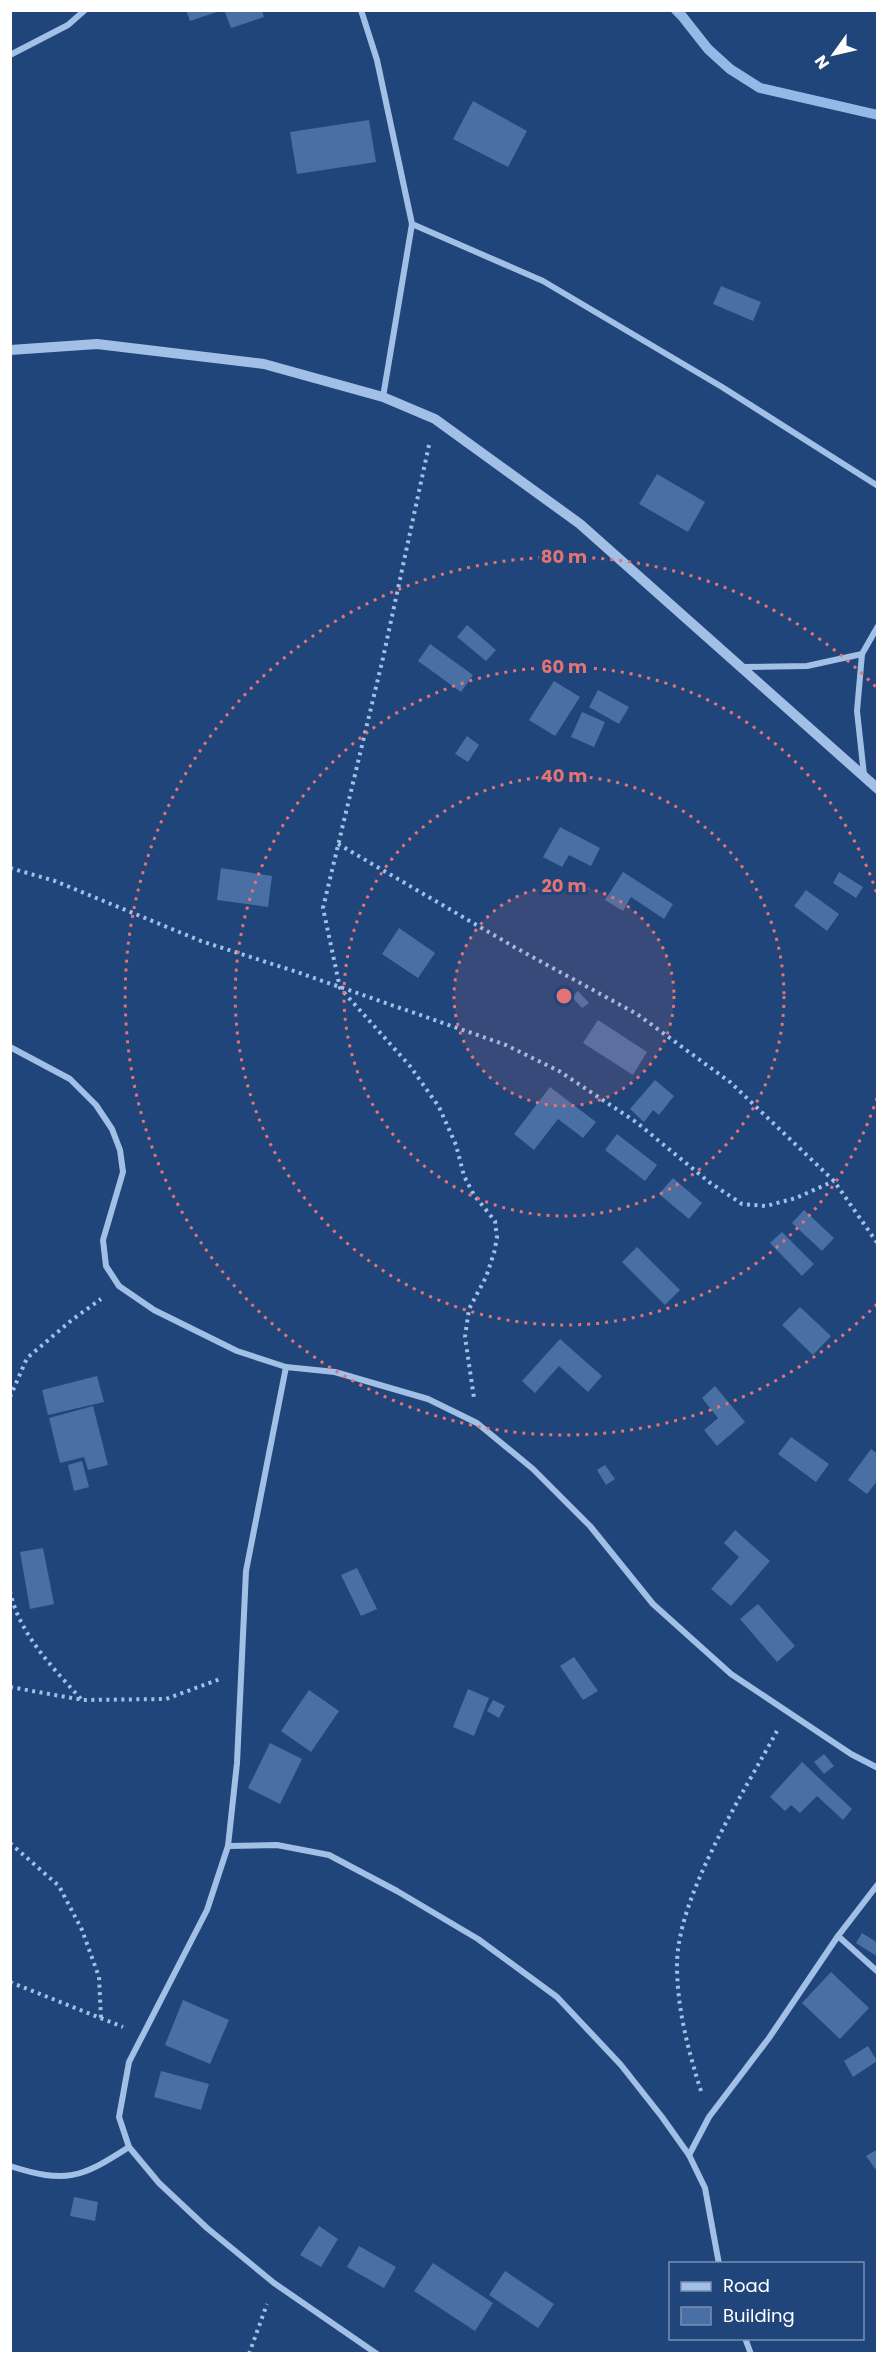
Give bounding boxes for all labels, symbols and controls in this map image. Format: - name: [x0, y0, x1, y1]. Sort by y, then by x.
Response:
- north arrow: [804, 24, 864, 84]
- text: N: [809, 51, 835, 74]
- text: 80 m: [541, 544, 587, 569]
- text: 60 m: [541, 654, 587, 679]
- text: 40 m: [541, 763, 587, 788]
- text: 20 m: [542, 873, 586, 898]
- centre of rings: [554, 986, 574, 1006]
- legend: [669, 2262, 864, 2340]
- text: Road: [723, 2273, 770, 2298]
- text: Building: [723, 2303, 795, 2328]

